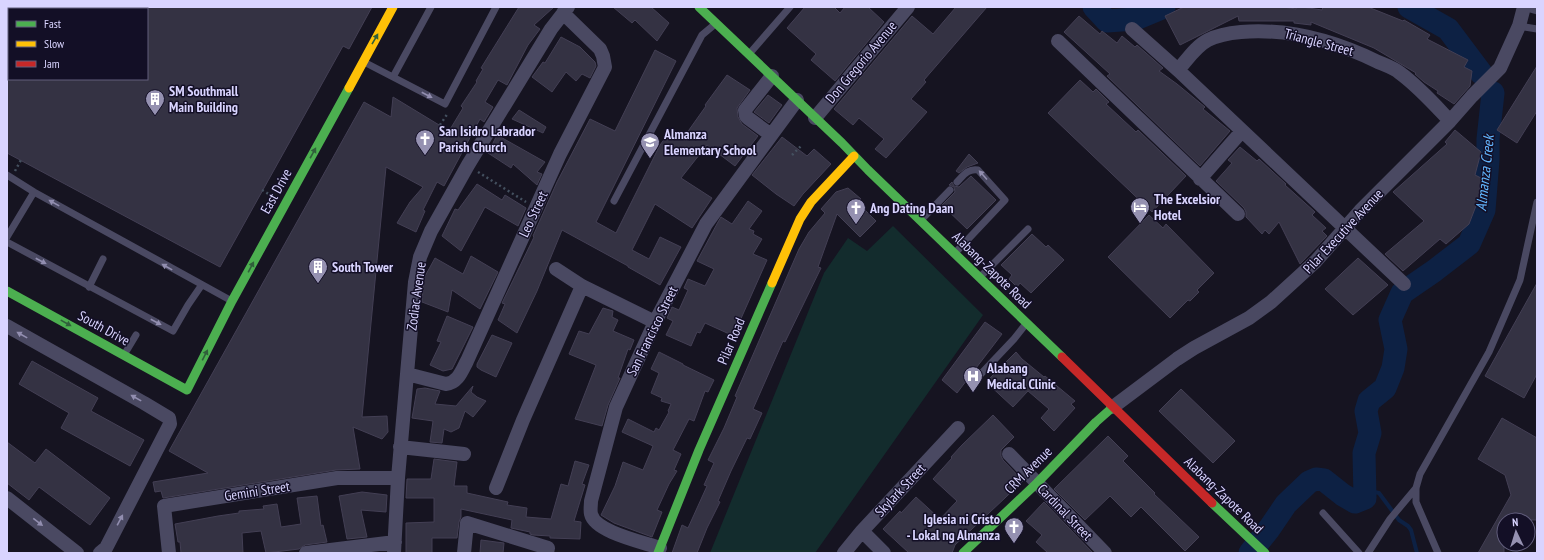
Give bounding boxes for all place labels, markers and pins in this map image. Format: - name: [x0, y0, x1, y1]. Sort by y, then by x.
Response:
- place label: SM Southmall Main Building: [169, 82, 239, 116]
- building icon: SM Southmall Main Building: [144, 88, 166, 116]
- place label: San Isidro Labrador Parish Church: [439, 122, 536, 156]
- place label: Almanza Elementary School: [663, 125, 757, 159]
- church icon: San Isidro Labrador Parish Church: [414, 128, 436, 156]
- school or university icon: Almanza Elementary School: [639, 131, 661, 159]
- place label: The Excelsior Hotel: [1154, 190, 1221, 224]
- hotel icon: The Excelsior Hotel: [1129, 196, 1151, 224]
- church icon: Ang Dating Daan: [845, 197, 867, 225]
- place label: Ang Dating Daan: [869, 199, 954, 217]
- building icon: South Tower: [307, 256, 329, 284]
- place label: South Tower: [332, 258, 394, 276]
- place label: Alabang Medical Clinic: [986, 359, 1056, 393]
- hospital icon: Alabang Medical Clinic: [962, 365, 984, 393]
- place label: Iglesia ni Cristo - Lokal ng Almanza: [906, 510, 1000, 544]
- church icon: Iglesia ni Cristo - Lokal ng Almanza: [1003, 516, 1025, 544]

